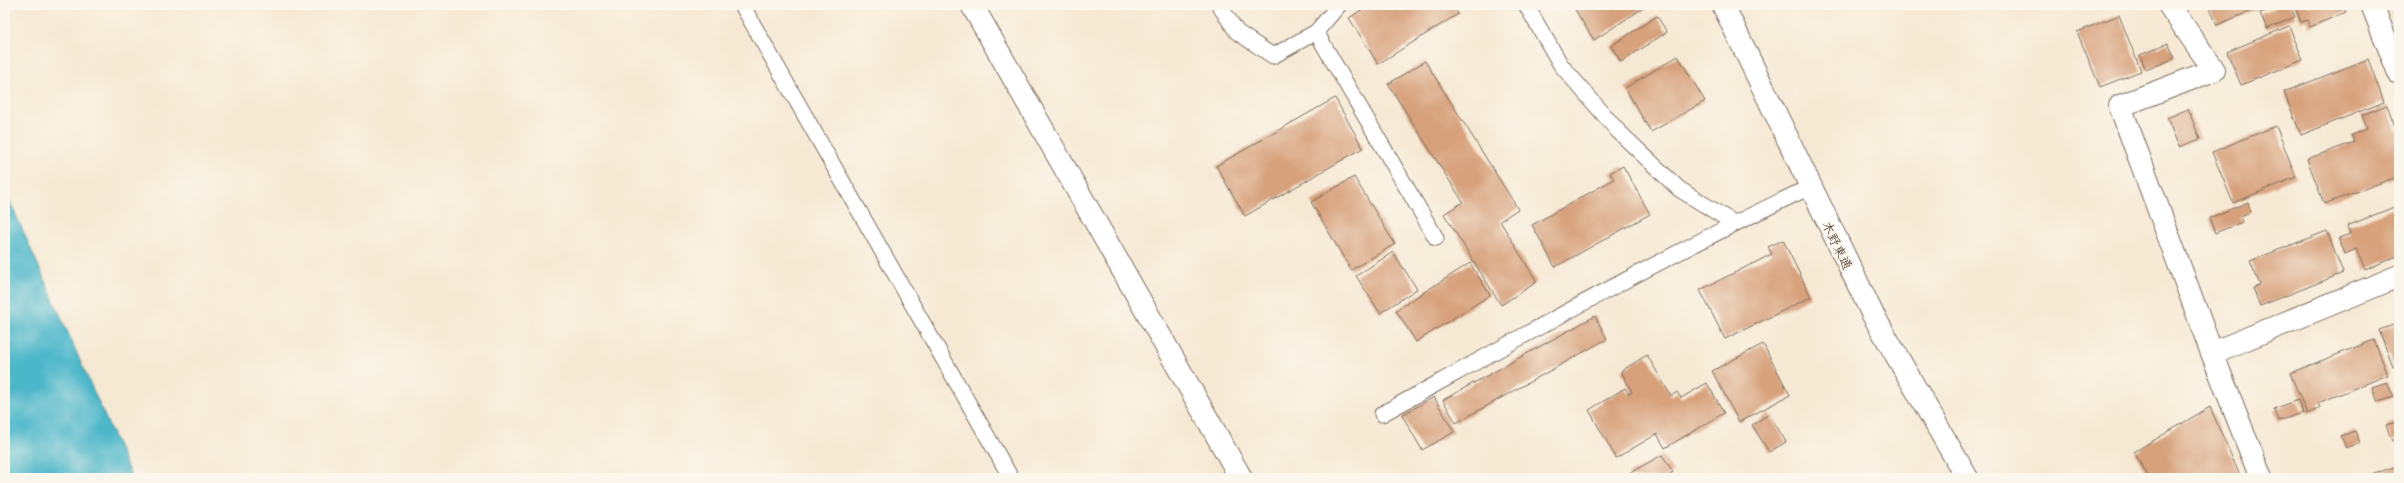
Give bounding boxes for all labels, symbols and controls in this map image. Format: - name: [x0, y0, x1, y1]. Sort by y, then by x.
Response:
- street label: 木野東通: [1818, 217, 1858, 273]

